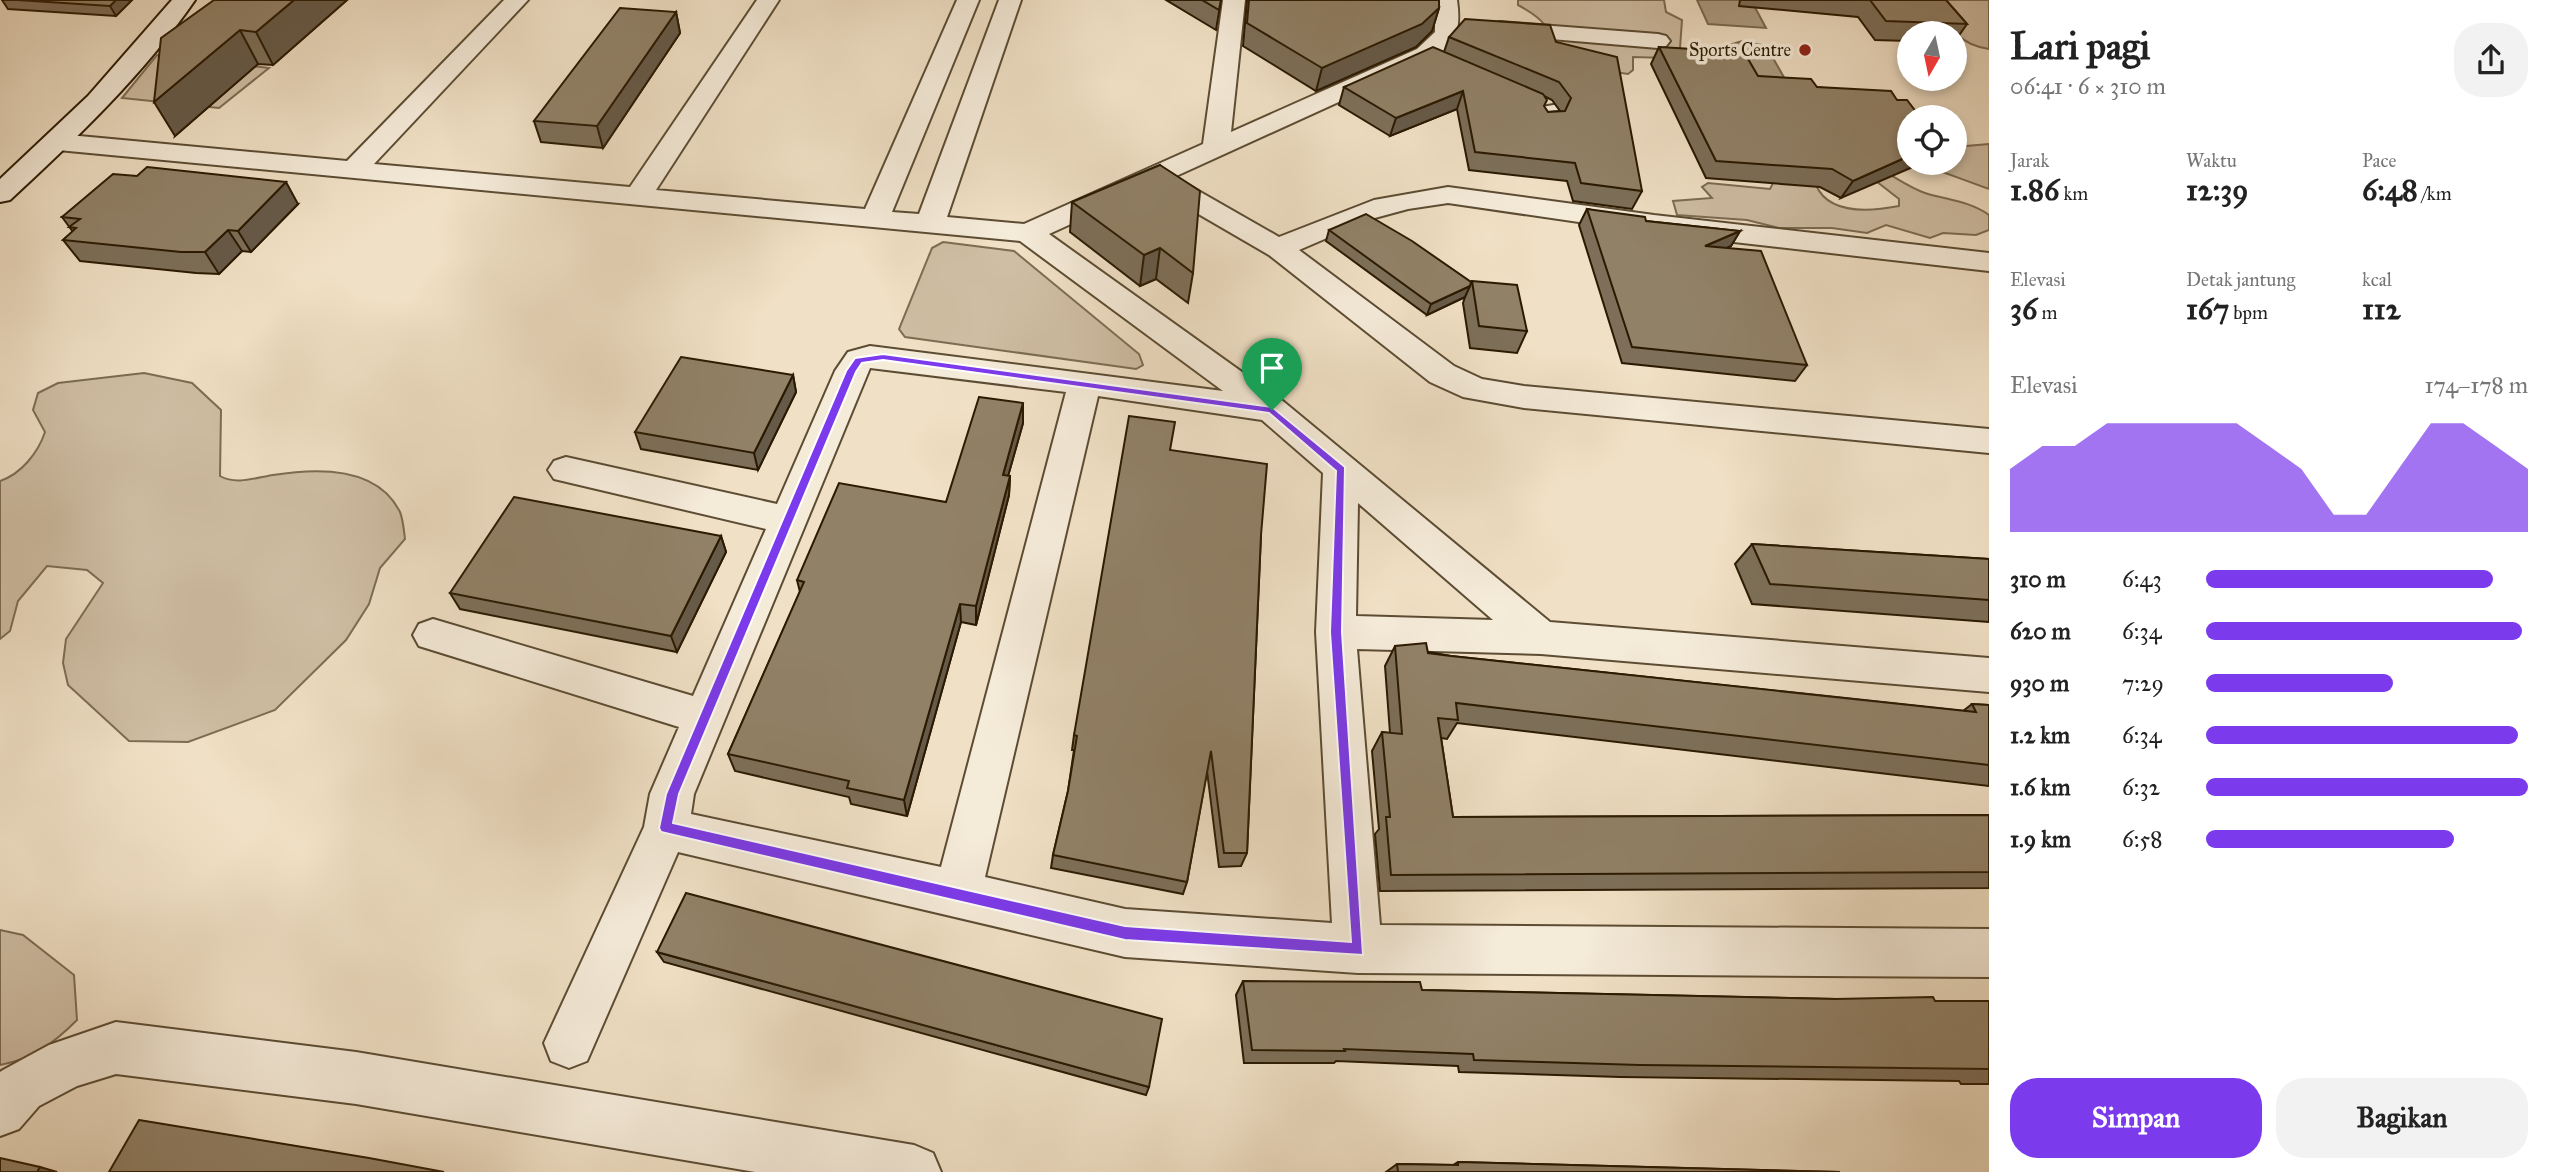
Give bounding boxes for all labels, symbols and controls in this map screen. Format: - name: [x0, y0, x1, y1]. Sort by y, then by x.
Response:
- north arrow: [1897, 21, 1967, 91]
- map controls: [1897, 21, 1967, 175]
- text: Lari pagi: [2010, 23, 2150, 69]
- button: share: [2454, 23, 2528, 97]
- place label: Sports Centre: [1689, 39, 1791, 61]
- marker: Sports Centre: [1797, 42, 1813, 58]
- text: 06:41 · 6 × 310 m: [2010, 72, 2166, 100]
- button: locate: [1897, 105, 1967, 175]
- text: Jarak: [2010, 149, 2049, 172]
- text: Waktu: [2186, 149, 2237, 172]
- text: Pace: [2362, 149, 2396, 172]
- text: 1.86: [2010, 172, 2059, 208]
- text: 12:39: [2186, 172, 2248, 208]
- text: 6:48: [2362, 172, 2418, 208]
- text: km: [2059, 182, 2088, 205]
- text: /km: [2418, 182, 2452, 205]
- text: Elevasi: [2010, 268, 2066, 291]
- text: Detak jantung: [2186, 268, 2295, 291]
- text: kcal: [2362, 268, 2392, 291]
- text: 36: [2010, 291, 2037, 327]
- text: 167: [2186, 291, 2229, 327]
- text: 112: [2362, 291, 2401, 327]
- text: m: [2037, 301, 2057, 324]
- text: bpm: [2229, 301, 2268, 324]
- pin: [1242, 338, 1302, 410]
- icon: arrive: [1253, 349, 1291, 387]
- text: Elevasi: [2010, 371, 2078, 399]
- text: 174–178 m: [2424, 371, 2528, 399]
- text: 310 m: [2010, 565, 2066, 593]
- text: 6:43: [2122, 565, 2162, 593]
- text: 620 m: [2010, 617, 2071, 645]
- text: 6:34: [2122, 617, 2162, 645]
- text: 930 m: [2010, 669, 2069, 697]
- text: 7:29: [2122, 669, 2164, 697]
- text: 1.2 km: [2010, 721, 2070, 749]
- text: 6:34: [2122, 721, 2162, 749]
- text: 1.6 km: [2010, 773, 2071, 801]
- text: 6:32: [2122, 773, 2160, 801]
- text: 1.9 km: [2010, 825, 2071, 853]
- text: 6:58: [2122, 825, 2163, 853]
- button: Simpan: [2010, 1078, 2262, 1158]
- button: Bagikan: [2276, 1078, 2528, 1158]

